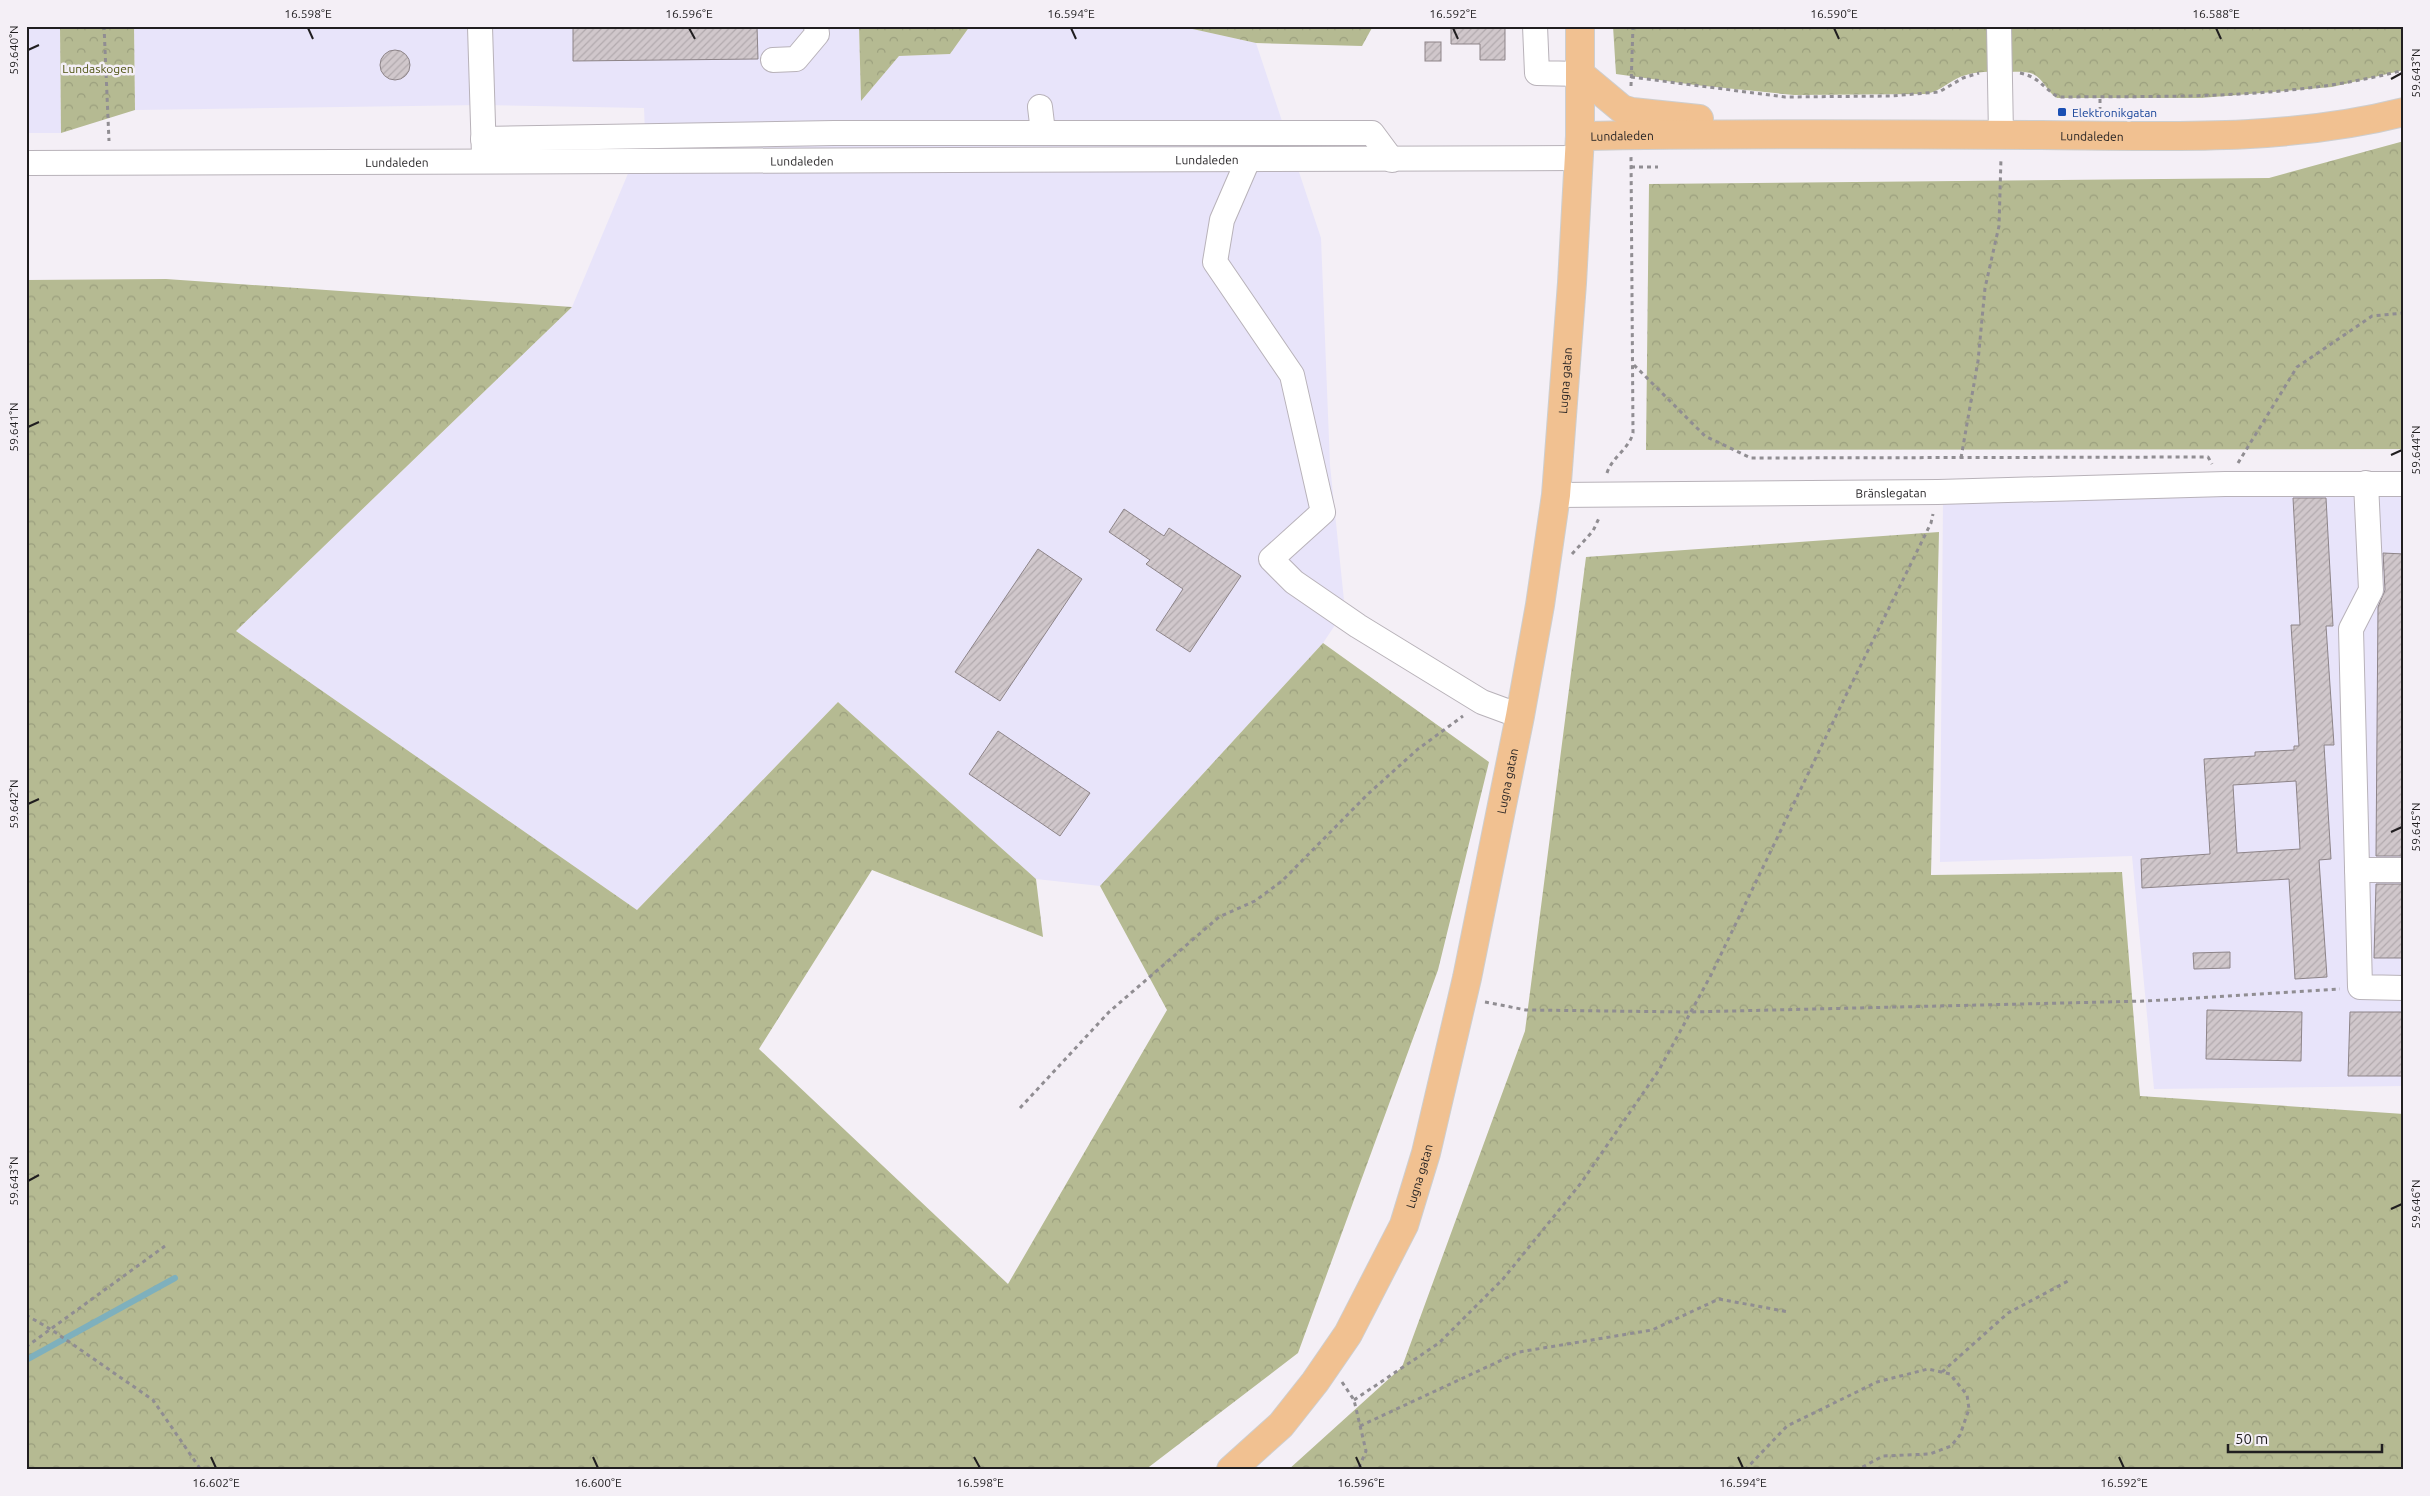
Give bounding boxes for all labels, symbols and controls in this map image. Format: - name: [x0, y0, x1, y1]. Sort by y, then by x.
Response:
- text: 16.598°E: [284, 7, 332, 20]
- text: 16.596°E: [665, 7, 713, 20]
- text: 16.594°E: [1047, 7, 1095, 20]
- text: 16.592°E: [1429, 7, 1477, 20]
- text: 16.590°E: [1810, 7, 1858, 20]
- text: 16.588°E: [2192, 7, 2240, 20]
- text: 59.640°N: [7, 25, 20, 75]
- text: 59.643°N: [2409, 48, 2422, 98]
- park label: Lundaskogen: [62, 62, 134, 75]
- marker: Elektronikgatan: [2056, 106, 2068, 118]
- place label: Elektronikgatan: [2072, 106, 2157, 119]
- street label: Lundaleden: [1590, 128, 1654, 142]
- street label: Lundaleden: [2060, 129, 2124, 142]
- street label: Lundaleden: [1175, 153, 1239, 166]
- street label: Lundaleden: [770, 154, 834, 167]
- street label: Lundaleden: [365, 155, 429, 168]
- street label: Lugna gatan: [1556, 347, 1574, 414]
- text: 59.641°N: [7, 402, 20, 452]
- text: 59.644°N: [2409, 425, 2422, 475]
- street label: Bränslegatan: [1855, 486, 1927, 499]
- street label: Lugna gatan: [1494, 747, 1520, 815]
- text: 59.642°N: [7, 779, 20, 829]
- text: 59.645°N: [2409, 802, 2422, 852]
- street label: Lugna gatan: [1403, 1143, 1434, 1210]
- text: 59.643°N: [7, 1156, 20, 1206]
- text: 59.646°N: [2409, 1179, 2422, 1229]
- scale bar: [2228, 1421, 2381, 1453]
- text: 50 m: [2235, 1430, 2268, 1447]
- text: 16.602°E: [192, 1476, 240, 1489]
- text: 16.600°E: [574, 1476, 622, 1489]
- text: 16.598°E: [956, 1476, 1004, 1489]
- text: 16.596°E: [1337, 1476, 1385, 1489]
- text: 16.594°E: [1719, 1476, 1767, 1489]
- text: 16.592°E: [2100, 1476, 2148, 1489]

